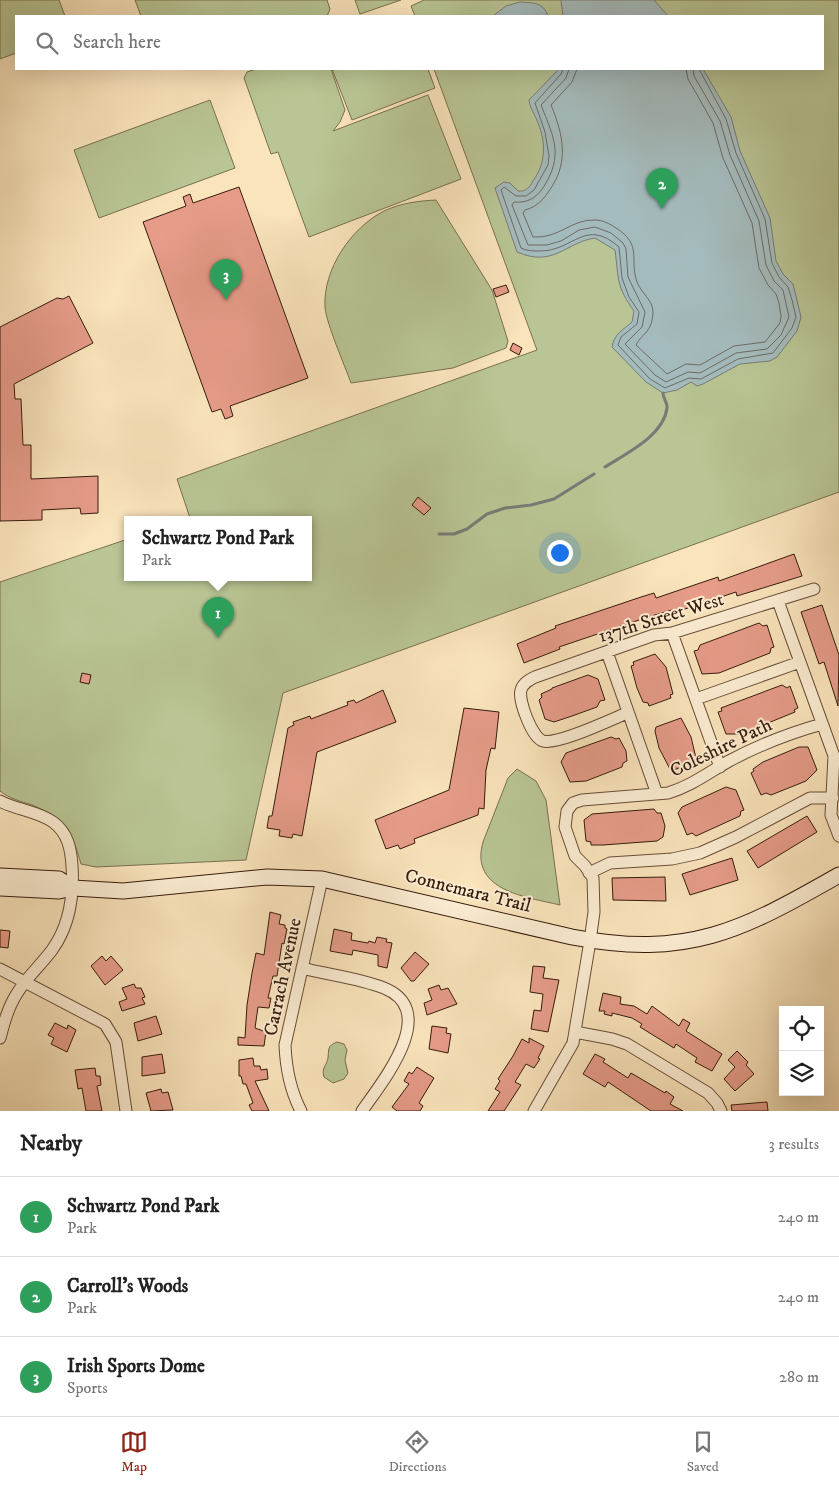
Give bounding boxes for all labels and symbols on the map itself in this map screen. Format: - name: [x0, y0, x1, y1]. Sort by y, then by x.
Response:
- pin: 2: [646, 168, 678, 209]
- pin: 3: [210, 259, 242, 300]
- your location: [547, 540, 573, 566]
- street label: 137th Street West: [595, 588, 727, 648]
- pin: 1: [202, 597, 234, 638]
- street label: Coleshire Path: [666, 713, 776, 783]
- street label: Connemara Trail: [402, 864, 534, 918]
- street label: Carrach Avenue: [259, 916, 307, 1038]

